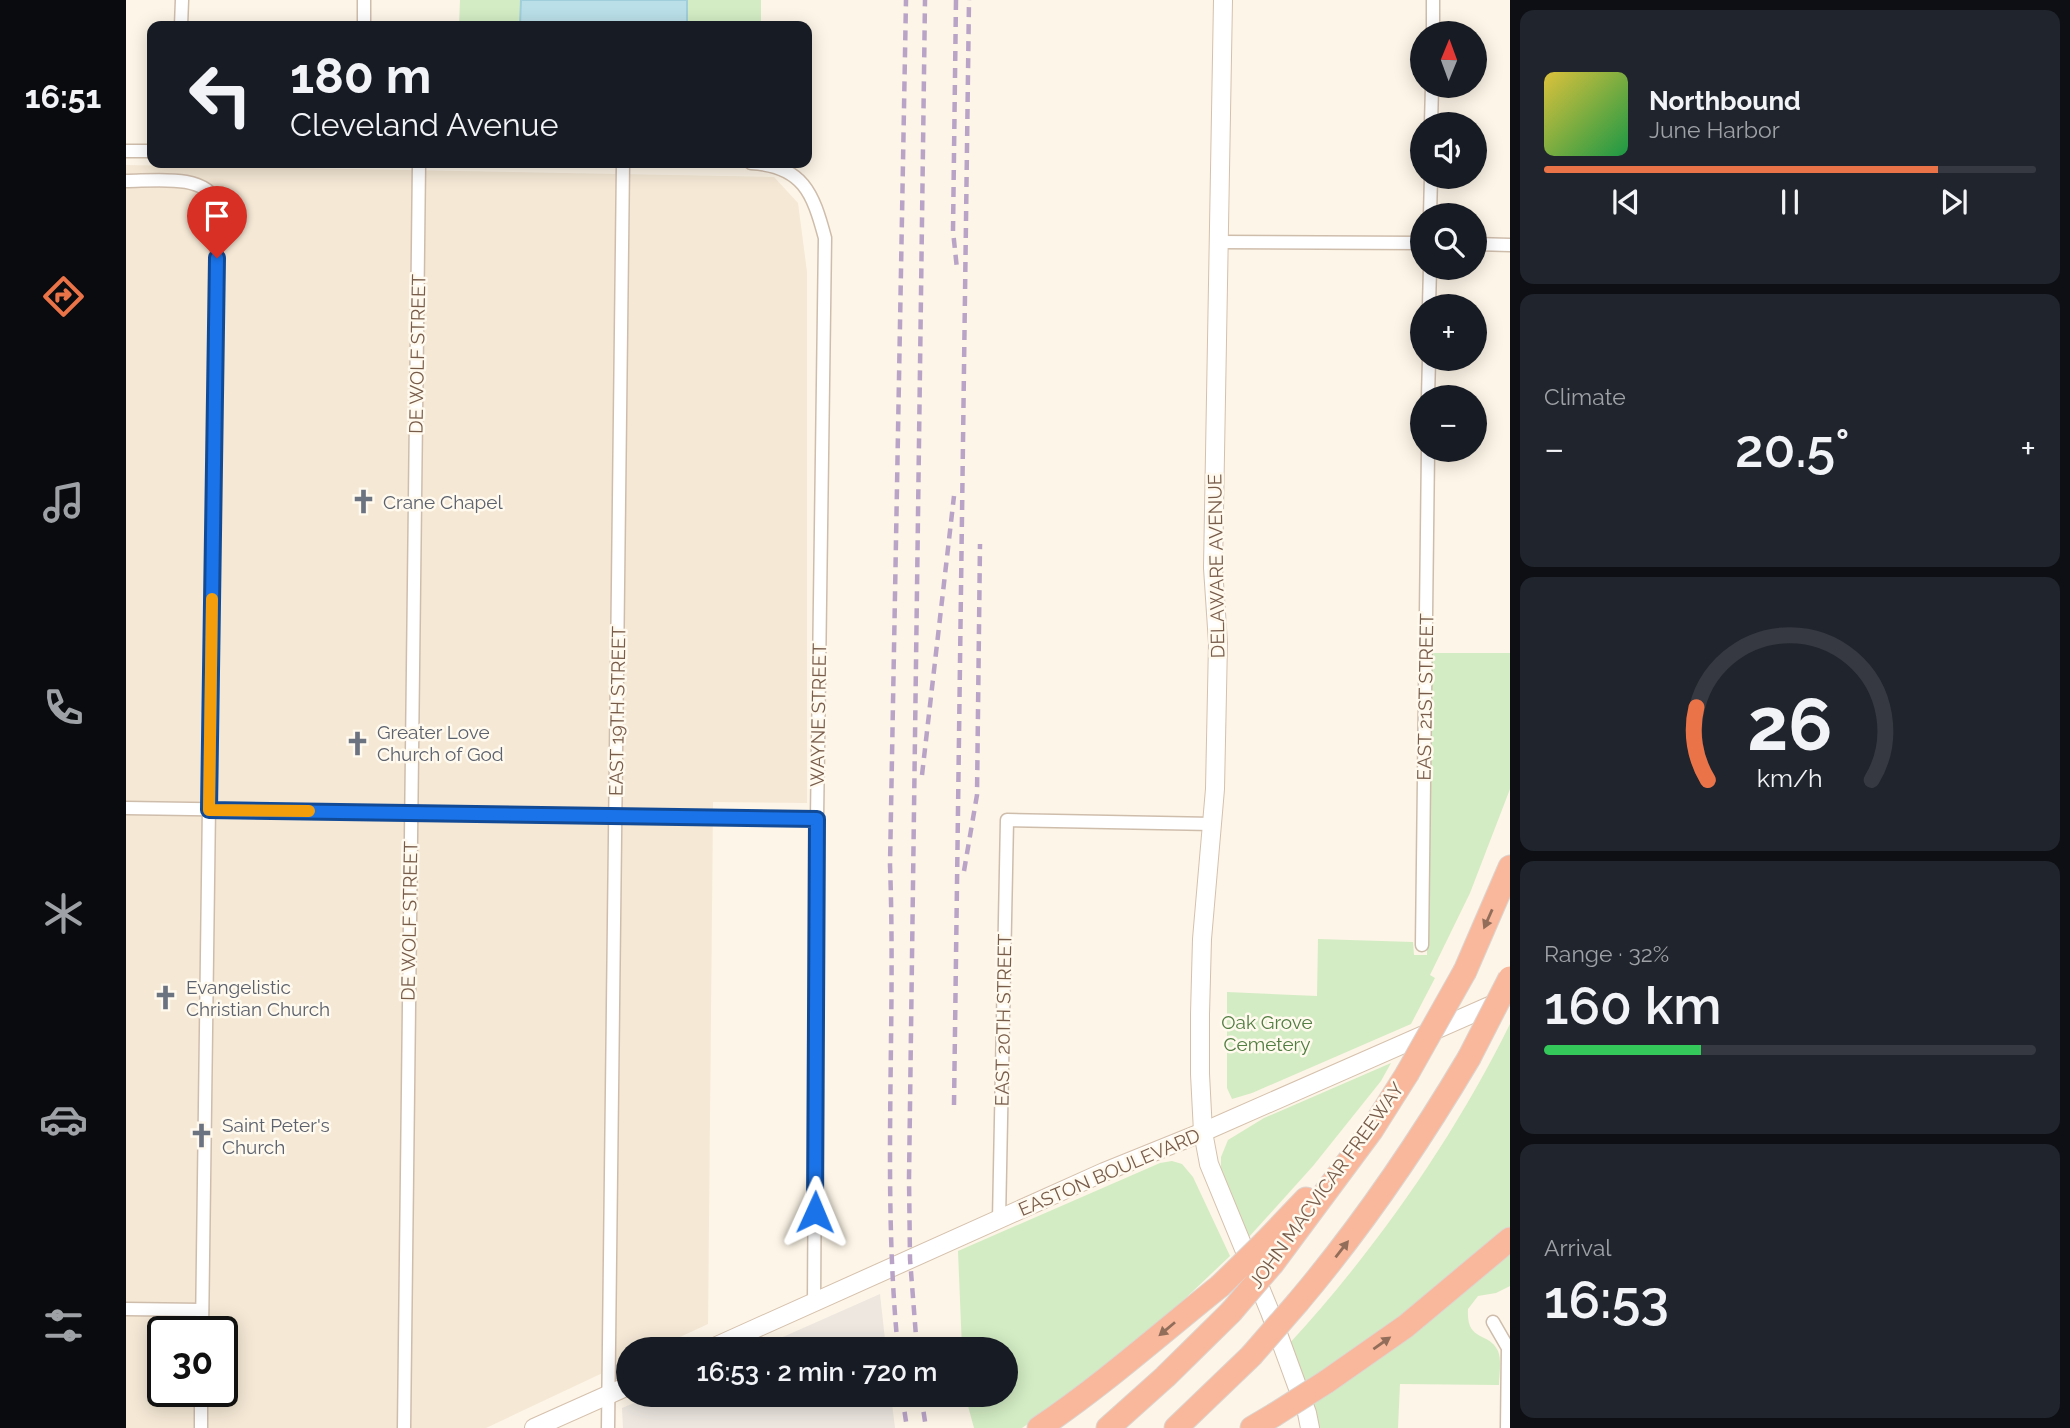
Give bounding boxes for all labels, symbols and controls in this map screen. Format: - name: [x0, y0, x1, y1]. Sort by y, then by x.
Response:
- north arrow: [1410, 21, 1488, 98]
- map controls: [1410, 21, 1487, 462]
- text: 180 m: [290, 47, 431, 104]
- icon: left: [175, 49, 266, 140]
- text: 16:51: [25, 78, 101, 115]
- text: Northbound: [1649, 86, 1801, 116]
- text: Cleveland Avenue: [290, 106, 558, 143]
- button: sound: [1410, 112, 1487, 189]
- text: June Harbor: [1649, 116, 1780, 143]
- icon: previous: [1607, 183, 1645, 221]
- icon: pause: [1771, 183, 1809, 221]
- icon: next: [1935, 183, 1973, 221]
- pin: [187, 186, 247, 258]
- icon: arrive: [198, 197, 236, 235]
- button: search: [1410, 203, 1487, 280]
- icon: directions: [39, 272, 88, 321]
- street label: DE WOLF STREET: [405, 273, 429, 434]
- button: +: [1410, 294, 1487, 371]
- text: Climate: [1544, 383, 1626, 410]
- button: −: [1410, 385, 1487, 462]
- text: 20.5°: [1735, 418, 1850, 479]
- text: −: [1544, 426, 1564, 471]
- text: +: [2020, 426, 2036, 471]
- street label: DELAWARE AVENUE: [1203, 474, 1229, 658]
- icon: music: [39, 478, 88, 527]
- church icon: Crane Chapel: [349, 488, 377, 516]
- place label: Crane Chapel: [383, 491, 503, 513]
- street label: EAST 21ST STREET: [1413, 613, 1437, 781]
- street label: EAST 19TH STREET: [605, 625, 629, 796]
- street label: WAYNE STREET: [806, 643, 830, 787]
- text: 26: [1747, 682, 1833, 767]
- icon: phone: [39, 683, 88, 732]
- place label: Greater Love Church of God: [377, 721, 504, 765]
- church icon: Greater Love Church of God: [343, 729, 371, 757]
- text: km/h: [1757, 763, 1823, 793]
- street label: DE WOLF STREET: [397, 840, 421, 1001]
- icon: climate: [39, 889, 88, 938]
- one-way arrow: [1483, 909, 1494, 929]
- street label: EAST 20TH STREET: [990, 933, 1016, 1107]
- text: Range · 32%: [1544, 940, 1669, 967]
- text: 160 km: [1544, 975, 1722, 1036]
- place label: Evangelistic Christian Church: [186, 976, 330, 1020]
- church icon: Evangelistic Christian Church: [152, 984, 180, 1012]
- park label: Oak Grove Cemetery: [1221, 1011, 1313, 1055]
- street label: JOHN MACVICAR FREEWAY: [1244, 1078, 1408, 1292]
- icon: car: [39, 1095, 88, 1144]
- place label: Saint Peter's Church: [222, 1114, 330, 1158]
- church icon: Saint Peter's Church: [188, 1122, 216, 1150]
- street label: EASTON BOULEVARD: [1015, 1124, 1203, 1220]
- position arrow: [778, 1175, 852, 1249]
- text: Arrival: [1544, 1234, 1611, 1261]
- one-way arrow: [1334, 1241, 1349, 1258]
- text: 16:53: [1544, 1269, 1669, 1330]
- icon: filters: [39, 1301, 88, 1350]
- speed limit sign: 30: [147, 1316, 238, 1407]
- one-way arrow: [1158, 1321, 1176, 1337]
- one-way arrow: [1373, 1336, 1391, 1350]
- text: 16:53 · 2 min · 720 m: [697, 1357, 937, 1387]

